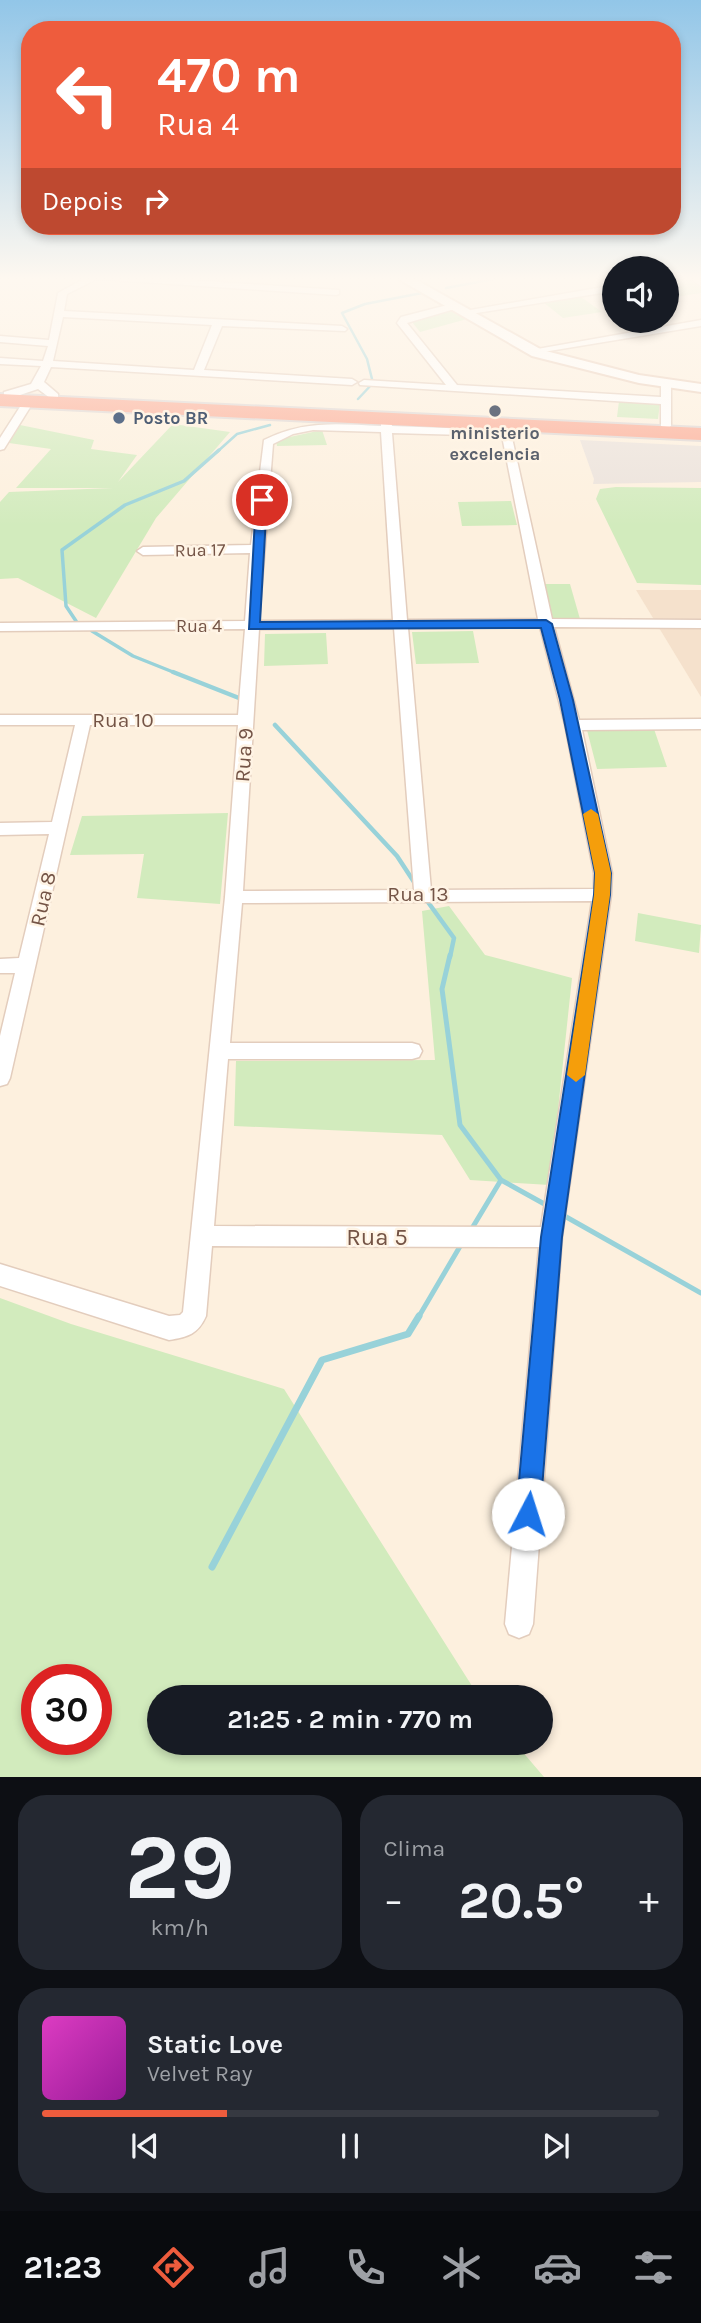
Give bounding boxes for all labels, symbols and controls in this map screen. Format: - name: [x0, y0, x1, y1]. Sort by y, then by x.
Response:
- text: 470 m: [157, 47, 300, 104]
- icon: left: [42, 49, 133, 140]
- text: Rua 4: [157, 106, 239, 143]
- icon: right: [137, 182, 175, 220]
- text: Depois: [42, 186, 123, 217]
- map controls: [602, 256, 679, 333]
- button: sound: [602, 256, 679, 333]
- marker: ministerio excelencia: [487, 403, 503, 419]
- place label: Posto BR: [133, 407, 208, 429]
- marker: Posto BR: [111, 410, 127, 426]
- place label: ministerio excelencia: [450, 422, 540, 465]
- pin: [232, 470, 292, 530]
- icon: arrive: [243, 481, 281, 519]
- street label: Rua 17: [175, 539, 226, 561]
- street label: Rua 4: [176, 615, 222, 637]
- street label: Rua 10: [92, 708, 154, 732]
- street label: Rua 9: [230, 727, 258, 783]
- street label: Rua 8: [25, 869, 61, 929]
- street label: Rua 13: [387, 882, 449, 906]
- street label: Rua 5: [346, 1223, 408, 1251]
- position arrow: [491, 1477, 565, 1551]
- speed limit sign: 30: [21, 1664, 112, 1755]
- text: 21:25 · 2 min · 770 m: [227, 1704, 473, 1735]
- text: 29: [124, 1815, 235, 1921]
- text: Clima: [384, 1835, 445, 1862]
- text: 20.5°: [458, 1870, 584, 1931]
- text: −: [384, 1878, 403, 1923]
- text: +: [639, 1878, 659, 1923]
- text: km/h: [151, 1914, 209, 1941]
- text: Static Love: [147, 2029, 283, 2060]
- text: Velvet Ray: [147, 2060, 252, 2087]
- icon: previous: [126, 2127, 164, 2165]
- icon: pause: [331, 2127, 369, 2165]
- icon: next: [537, 2127, 575, 2165]
- icon: directions: [149, 2243, 198, 2292]
- icon: music: [245, 2243, 294, 2292]
- icon: phone: [341, 2243, 390, 2292]
- icon: climate: [437, 2243, 486, 2292]
- icon: car: [533, 2243, 582, 2292]
- icon: filters: [629, 2243, 678, 2292]
- text: 21:23: [23, 2249, 102, 2286]

